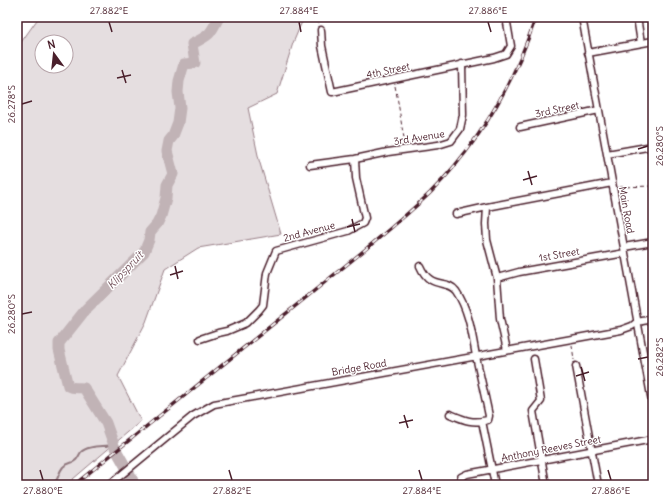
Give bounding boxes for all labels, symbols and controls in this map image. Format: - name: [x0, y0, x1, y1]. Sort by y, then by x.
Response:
- text: 27.882°E: [90, 4, 128, 17]
- text: 27.884°E: [280, 4, 319, 17]
- text: 27.886°E: [469, 4, 508, 17]
- north arrow: [34, 34, 74, 74]
- text: N: [46, 37, 57, 52]
- street label: 4th Street: [365, 59, 412, 81]
- text: 26.278°S: [5, 84, 18, 123]
- street label: 3rd Street: [534, 98, 581, 120]
- text: 26.280°S: [653, 126, 666, 166]
- street label: 3rd Avenue: [393, 127, 445, 148]
- street label: Main Road: [616, 186, 637, 235]
- street label: 2nd Avenue: [282, 218, 336, 245]
- street label: 1st Street: [538, 244, 581, 264]
- water label: Klipspruit: [104, 247, 147, 292]
- text: 26.280°S: [5, 294, 18, 334]
- text: 26.282°S: [653, 337, 666, 376]
- street label: Bridge Road: [331, 356, 388, 379]
- street label: Anthony Reeves Street: [500, 432, 603, 465]
- text: 27.880°E: [23, 484, 63, 497]
- text: 27.882°E: [213, 484, 251, 497]
- text: 27.884°E: [403, 484, 442, 497]
- text: 27.886°E: [592, 484, 631, 497]

